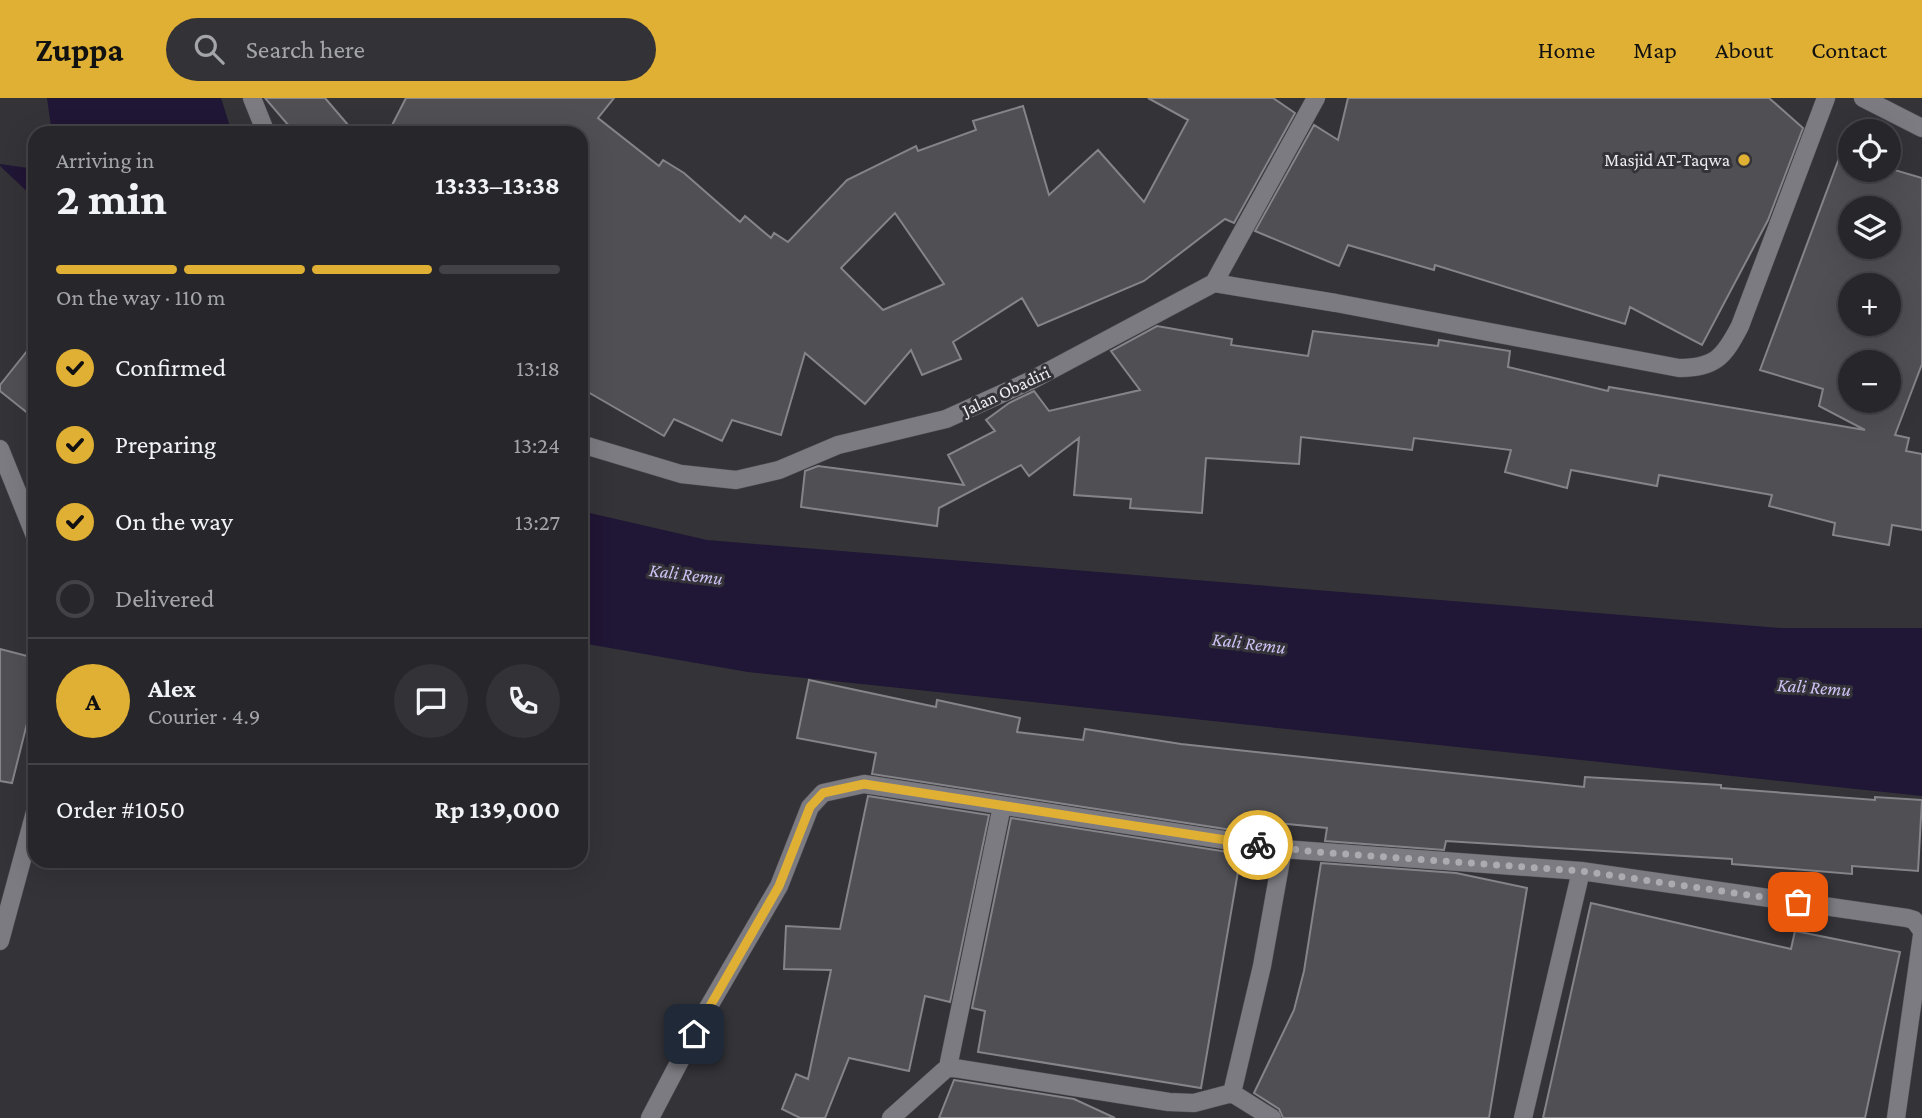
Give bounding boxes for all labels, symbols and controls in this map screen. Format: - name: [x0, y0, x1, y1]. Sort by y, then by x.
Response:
- search box: [166, 18, 656, 81]
- icon: search: [190, 30, 228, 68]
- text: Zuppa: [35, 31, 124, 68]
- text: Search here: [246, 35, 365, 64]
- text: Home: [1538, 36, 1595, 63]
- text: Map: [1633, 36, 1677, 63]
- text: About: [1715, 36, 1773, 63]
- text: Contact: [1811, 36, 1887, 63]
- map controls: [1838, 119, 1901, 413]
- button: locate: [1838, 119, 1901, 182]
- text: Arriving in: [56, 147, 154, 173]
- place label: Masjid AT-Taqwa: [1604, 150, 1730, 171]
- marker: Masjid AT-Taqwa: [1736, 152, 1752, 168]
- text: 13:33–13:38: [435, 171, 560, 200]
- text: 2 min: [56, 173, 167, 224]
- button: layers: [1838, 196, 1901, 259]
- button: +: [1838, 273, 1901, 336]
- text: On the way · 110 m: [56, 284, 226, 310]
- icon: check: [56, 349, 94, 387]
- button: −: [1838, 350, 1901, 413]
- text: Confirmed: [115, 353, 226, 382]
- text: 13:18: [516, 355, 560, 381]
- street label: Jalan Obadiri: [957, 362, 1053, 421]
- icon: check: [56, 426, 94, 464]
- text: Preparing: [115, 430, 216, 459]
- text: 13:24: [513, 432, 560, 458]
- icon: check: [56, 503, 94, 541]
- text: On the way: [115, 507, 233, 536]
- text: 13:27: [515, 509, 560, 535]
- water label: Kali Remu: [648, 559, 724, 589]
- text: Delivered: [115, 584, 214, 613]
- water label: Kali Remu: [1211, 628, 1287, 658]
- button: chat: [394, 664, 468, 738]
- button: phone: [486, 664, 560, 738]
- text: Alex: [148, 674, 196, 703]
- water label: Kali Remu: [1776, 674, 1852, 700]
- text: A: [85, 687, 101, 716]
- text: Courier · 4.9: [148, 703, 260, 729]
- text: Order #1050: [56, 795, 185, 824]
- text: Rp 139,000: [434, 795, 560, 824]
- courier: [1223, 810, 1293, 880]
- icon: bike: [1239, 826, 1277, 864]
- pin: [1768, 872, 1828, 932]
- icon: bag: [1779, 883, 1817, 921]
- pin: [664, 1004, 724, 1064]
- icon: home: [675, 1015, 713, 1053]

